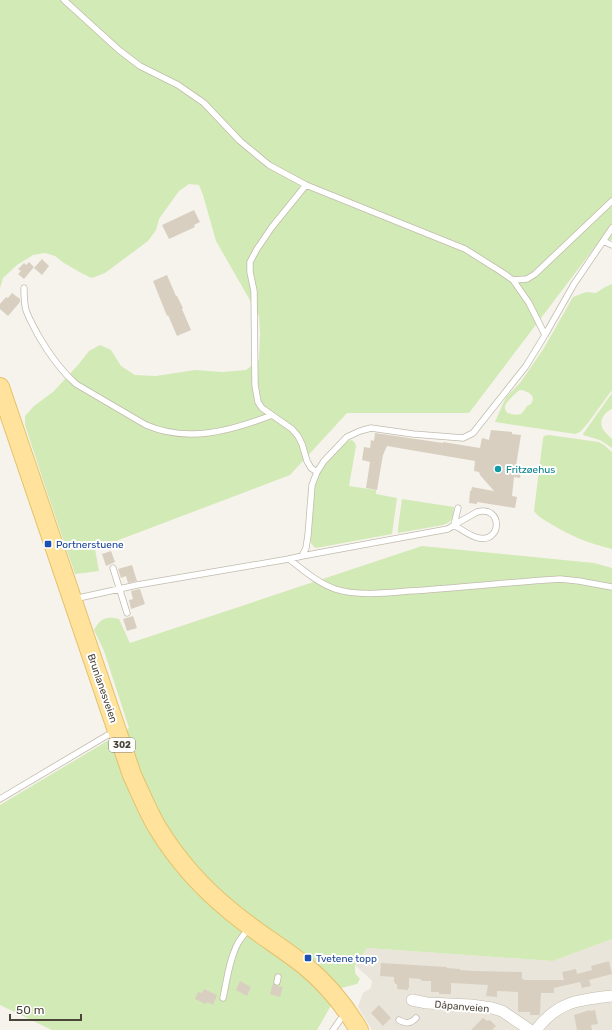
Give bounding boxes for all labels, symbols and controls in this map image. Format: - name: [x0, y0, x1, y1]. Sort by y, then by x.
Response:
- marker: Fritzøehus: [493, 464, 503, 474]
- place label: Fritzøehus: [506, 464, 555, 476]
- marker: Portnerstuene: [43, 539, 53, 549]
- place label: Portnerstuene: [56, 539, 124, 551]
- street label: Brunlanesveien: [85, 652, 119, 724]
- road number: 302: [109, 738, 135, 752]
- marker: Tvetene topp: [303, 953, 313, 963]
- place label: Tvetene topp: [316, 953, 377, 965]
- scale bar: [10, 996, 81, 1022]
- street label: Dåpanveien: [434, 999, 490, 1015]
- text: 50 m: [16, 1003, 44, 1017]

